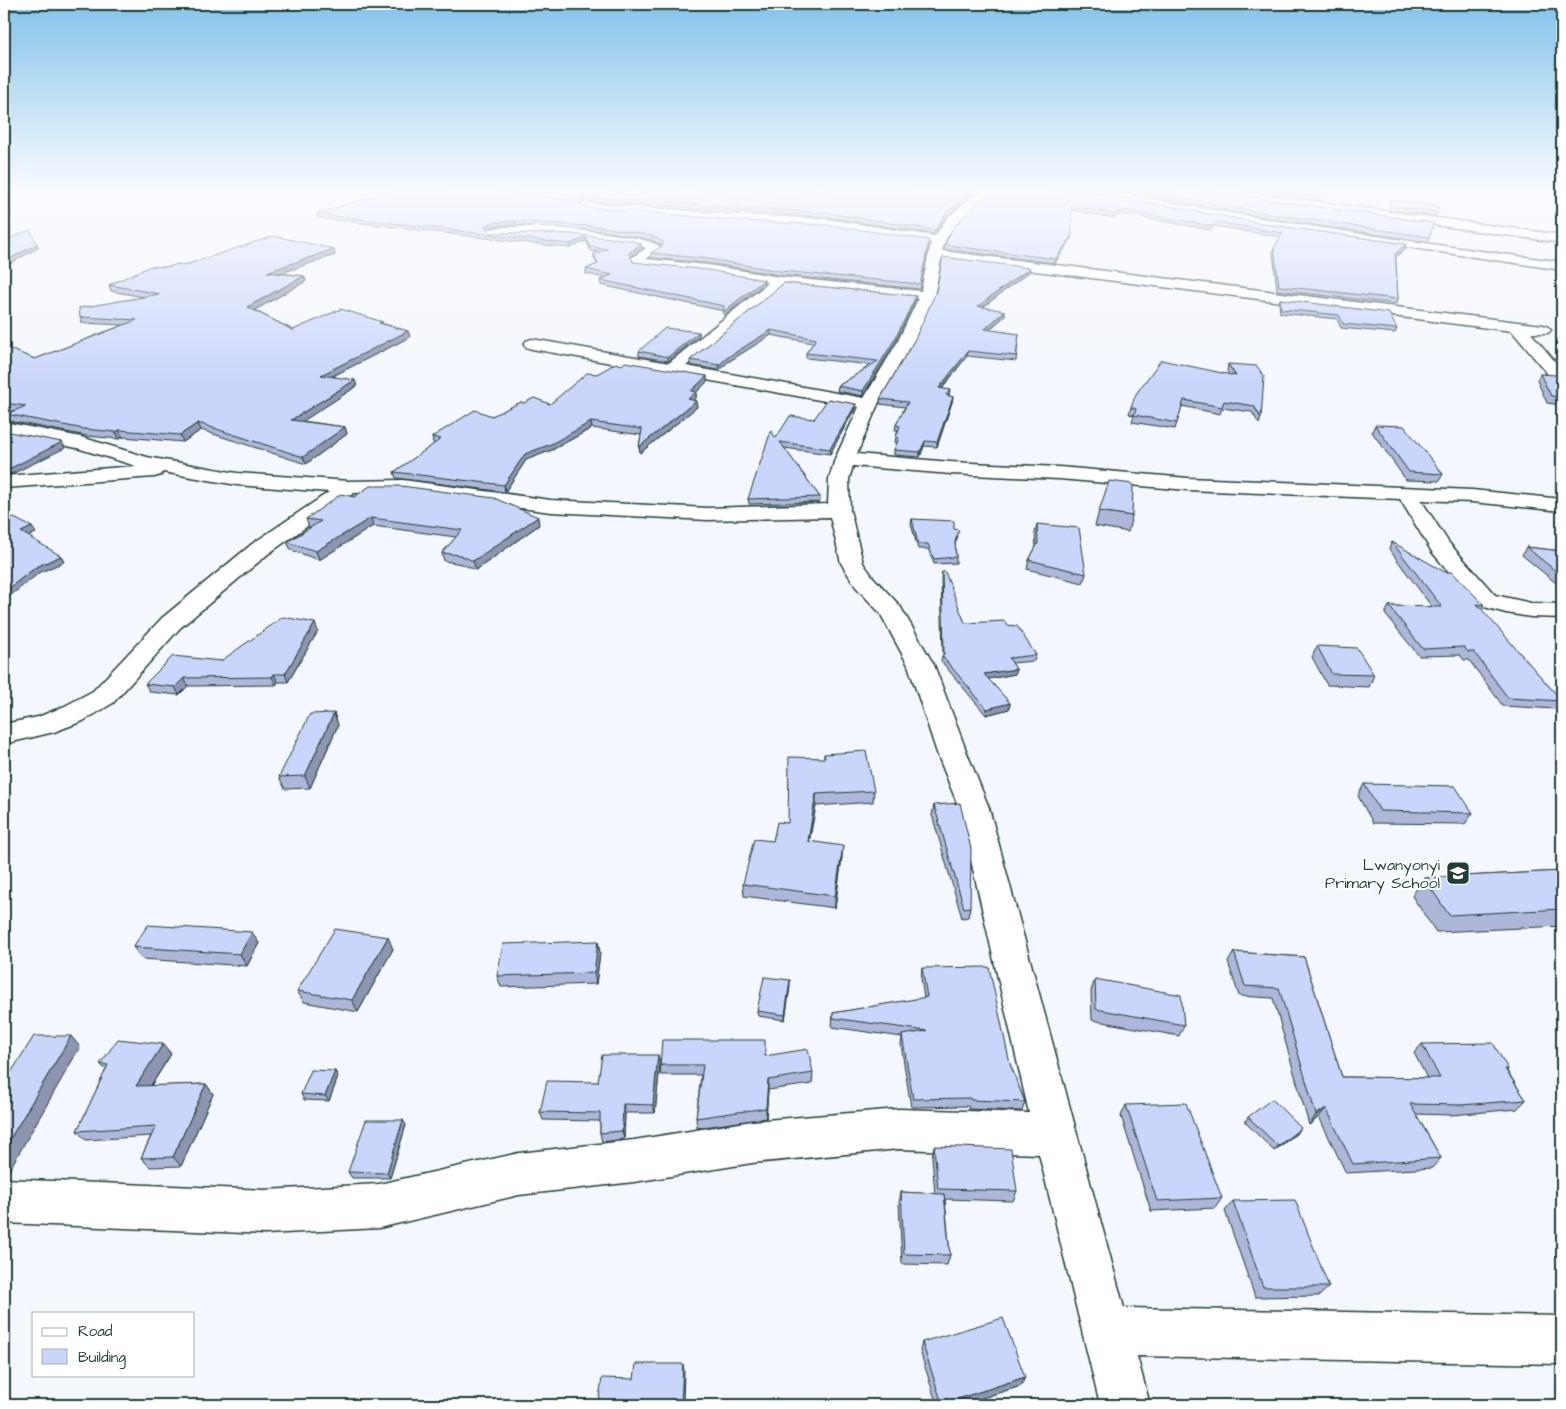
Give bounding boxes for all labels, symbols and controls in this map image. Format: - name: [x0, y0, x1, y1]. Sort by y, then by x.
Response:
- place label: Lwanyonyi Primary School: [1325, 854, 1441, 895]
- school or university icon: Lwanyonyi Primary School: [1445, 860, 1471, 886]
- legend: [32, 1312, 195, 1376]
- text: Road: [78, 1321, 113, 1342]
- text: Building: [78, 1347, 126, 1369]

